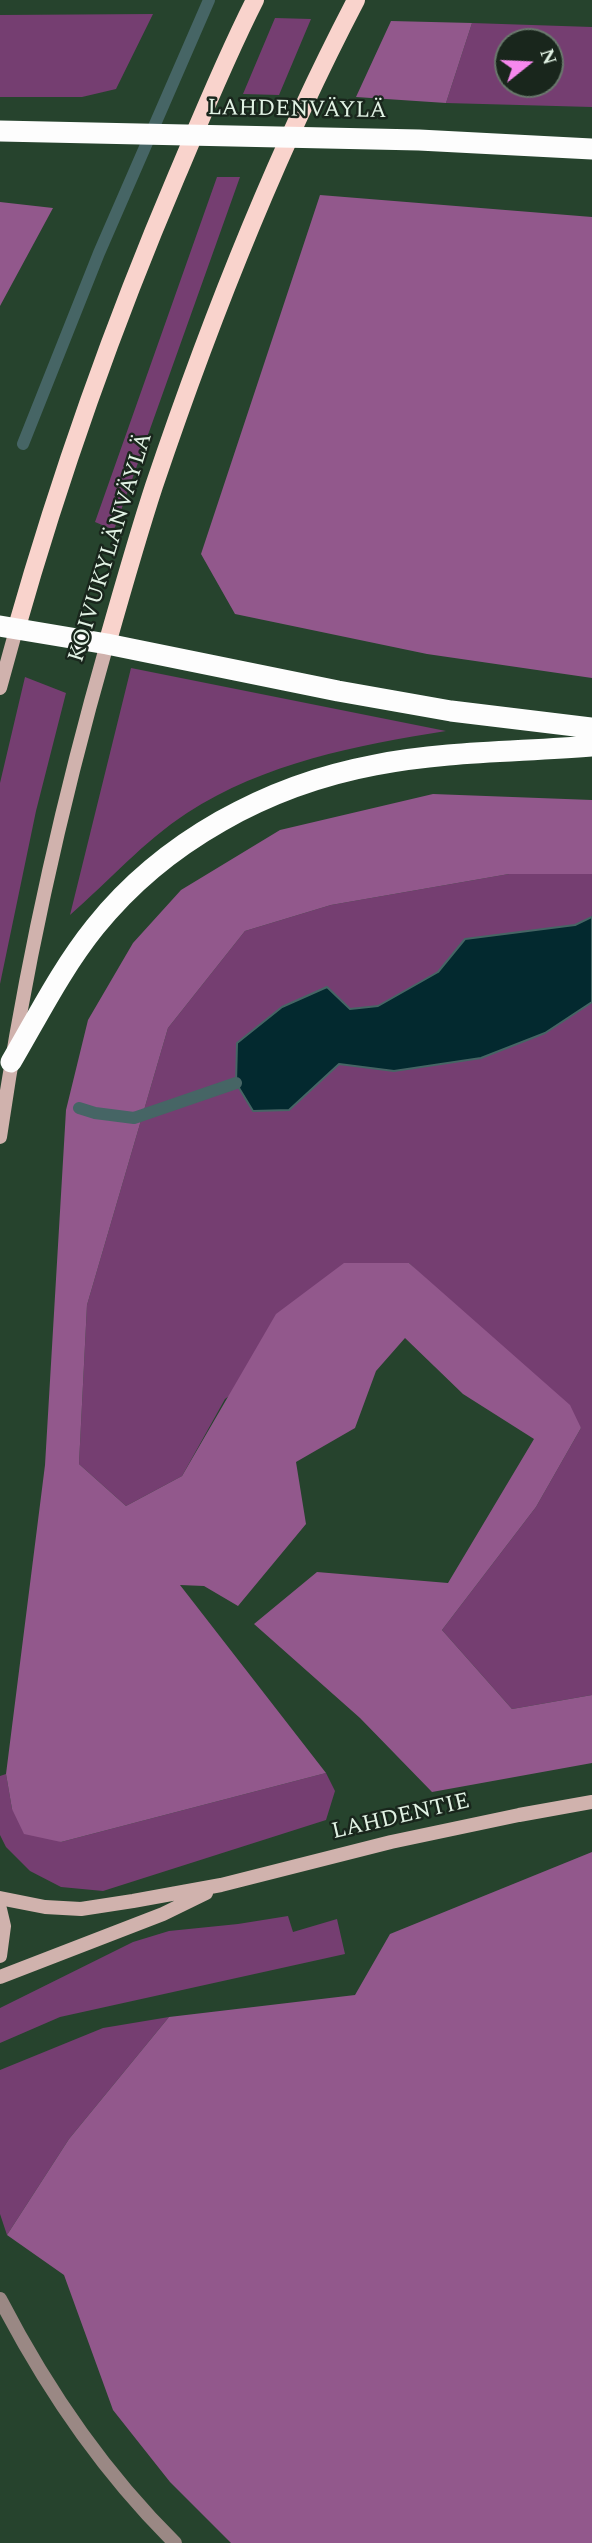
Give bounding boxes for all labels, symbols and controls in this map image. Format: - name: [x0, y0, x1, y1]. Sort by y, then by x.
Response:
- north arrow: [494, 28, 564, 98]
- text: N: [531, 45, 564, 69]
- street label: LAHDENVÄYLÄ: [207, 96, 387, 126]
- street label: KOIVUKYLÄNVÄYLÄ: [64, 430, 160, 666]
- street label: LAHDENTIE: [329, 1789, 473, 1847]

